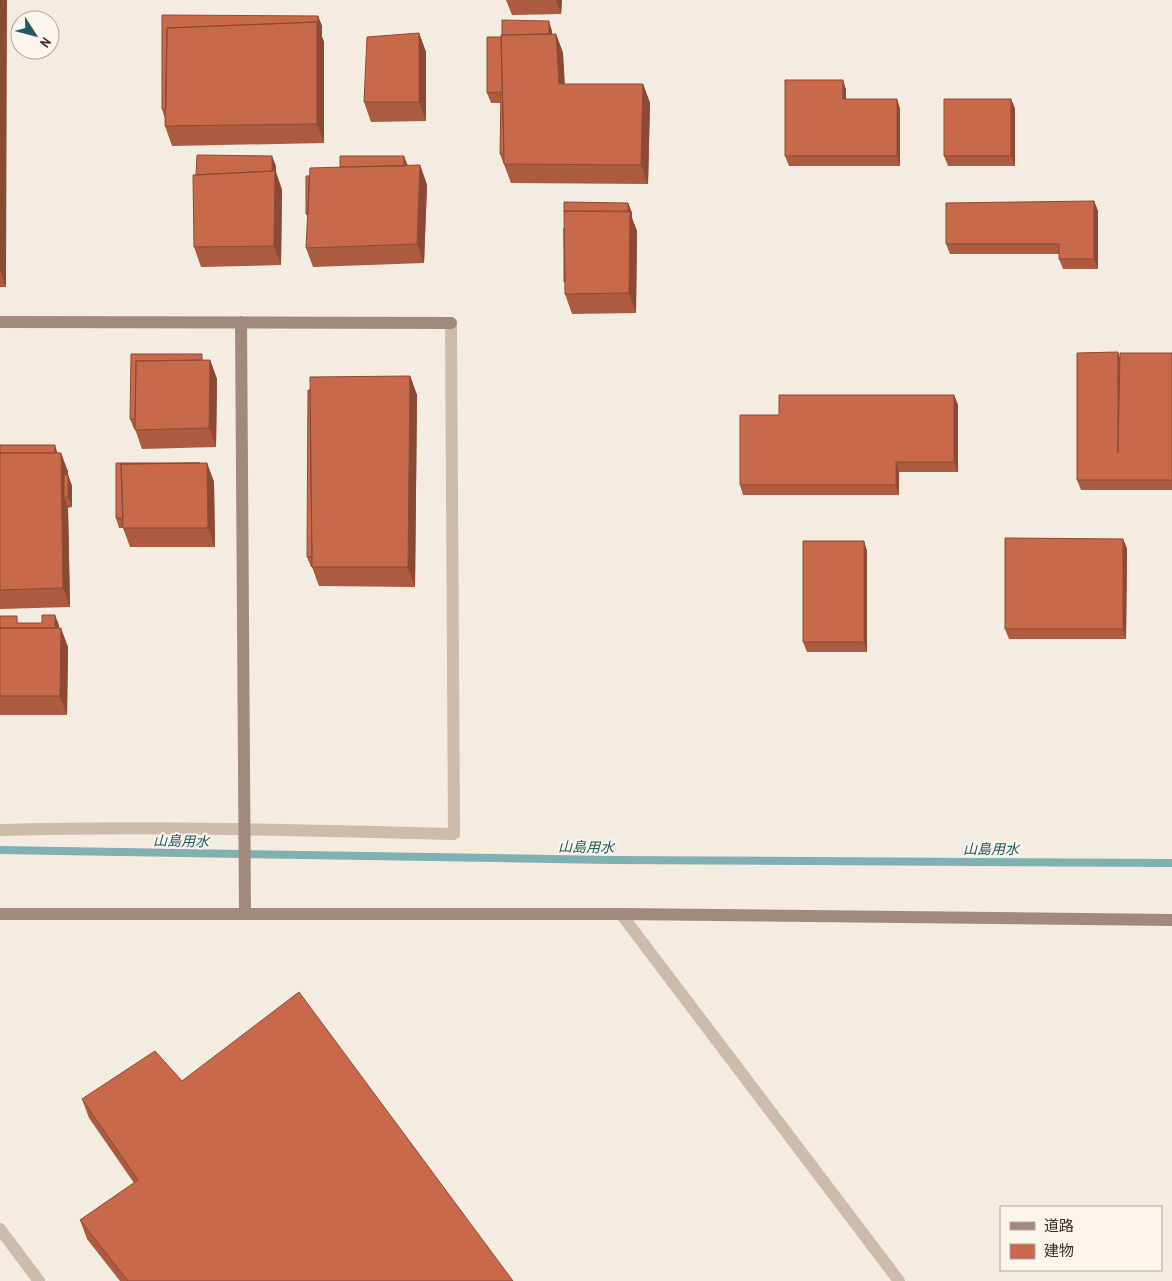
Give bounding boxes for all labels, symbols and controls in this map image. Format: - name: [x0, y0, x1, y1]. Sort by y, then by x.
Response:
- north arrow: [10, 10, 60, 60]
- text: N: [36, 34, 55, 51]
- water label: 山島用水: [153, 832, 211, 851]
- water label: 山島用水: [558, 838, 616, 857]
- water label: 山島用水: [963, 840, 1021, 858]
- legend: [1000, 1206, 1162, 1271]
- text: 道路: [1044, 1215, 1074, 1236]
- text: 建物: [1044, 1240, 1074, 1261]

